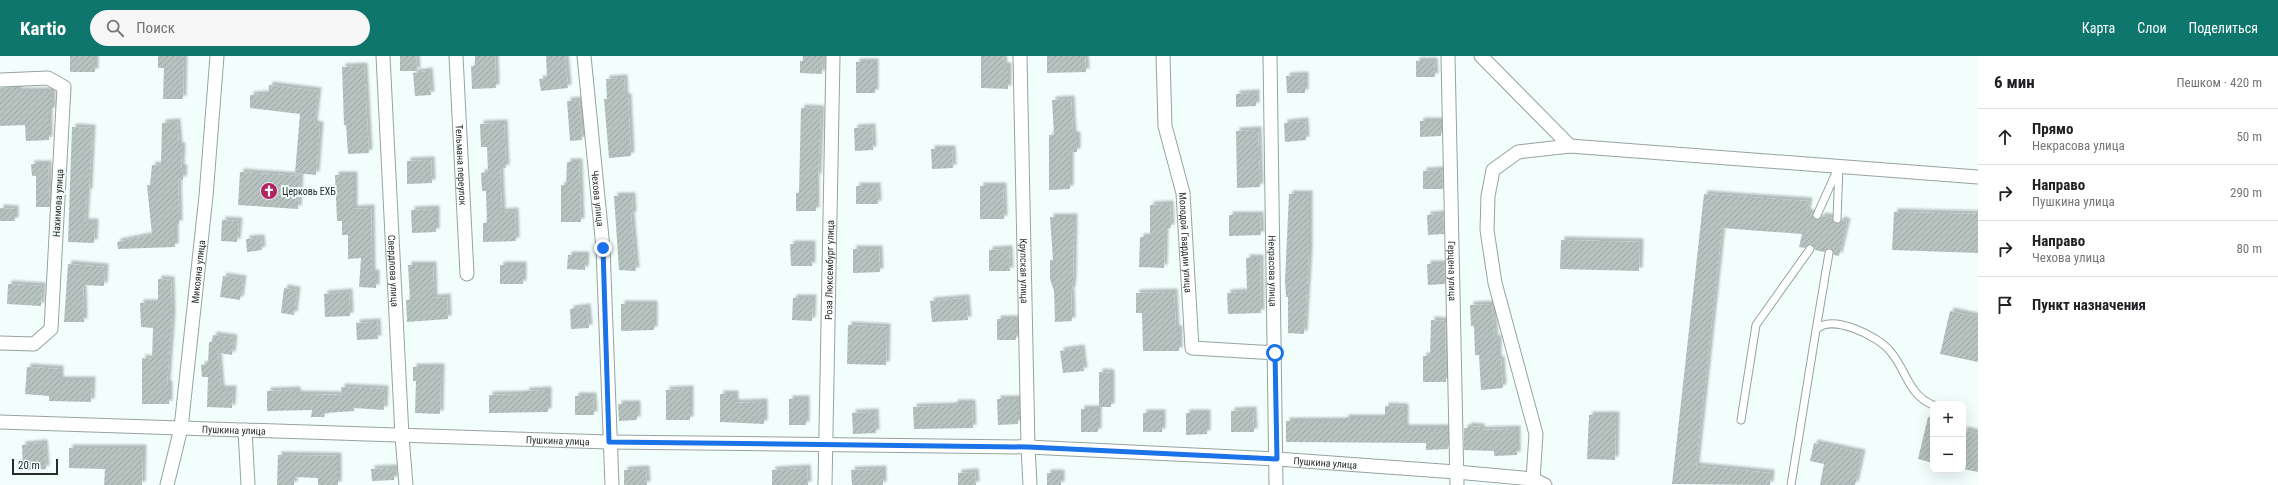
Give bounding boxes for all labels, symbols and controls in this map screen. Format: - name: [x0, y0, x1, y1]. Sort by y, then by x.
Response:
- search box: [90, 10, 370, 46]
- text: Kartio: [20, 17, 66, 40]
- icon: search: [104, 17, 126, 39]
- text: Поиск: [136, 19, 175, 37]
- text: Карта: [2082, 20, 2115, 36]
- text: Слои: [2137, 20, 2167, 36]
- text: Поделиться: [2189, 20, 2258, 36]
- text: 6 мин: [1994, 72, 2035, 92]
- text: Пешком · 420 m: [2176, 75, 2262, 90]
- text: Прямо: [2032, 120, 2073, 138]
- street label: Тельмана переулок: [454, 124, 469, 206]
- icon: ahead: [1994, 126, 2016, 148]
- text: 50 m: [2236, 129, 2262, 144]
- text: Некрасова улица: [2032, 138, 2125, 153]
- street label: Нахимова улица: [51, 168, 65, 237]
- street label: Чехова улица: [590, 170, 606, 227]
- text: Направо: [2032, 176, 2085, 194]
- church icon: Церковь ЕХБ: [259, 181, 279, 201]
- icon: right: [1994, 182, 2016, 204]
- text: 290 m: [2230, 185, 2262, 200]
- place label: Церковь ЕХБ: [282, 186, 336, 197]
- street label: Молодой Гвардии улица: [1177, 192, 1194, 293]
- text: Пушкина улица: [2032, 194, 2115, 209]
- street label: Роза Люксембург улица: [823, 220, 835, 320]
- text: Направо: [2032, 232, 2085, 250]
- street label: Свердлова улица: [386, 234, 401, 307]
- street label: Некрасова улица: [1267, 235, 1279, 307]
- street label: Крупская улица: [1018, 238, 1031, 304]
- icon: right: [1994, 238, 2016, 260]
- street label: Микояна улица: [189, 239, 207, 304]
- route end: [594, 239, 612, 257]
- street label: Герцена улица: [1446, 241, 1459, 301]
- text: 80 m: [2236, 241, 2262, 256]
- text: Чехова улица: [2032, 250, 2105, 265]
- icon: arrive: [1994, 294, 2016, 316]
- text: Пункт назначения: [2032, 296, 2146, 314]
- route start: [1266, 344, 1284, 362]
- map controls: [1930, 401, 1966, 473]
- button: +: [1930, 401, 1966, 437]
- street label: Пушкина улица: [202, 423, 266, 436]
- street label: Пушкина улица: [526, 434, 590, 447]
- button: −: [1930, 437, 1966, 473]
- street label: Пушкина улица: [1293, 455, 1358, 470]
- scale bar: [12, 457, 58, 476]
- text: 20 m: [18, 459, 40, 472]

